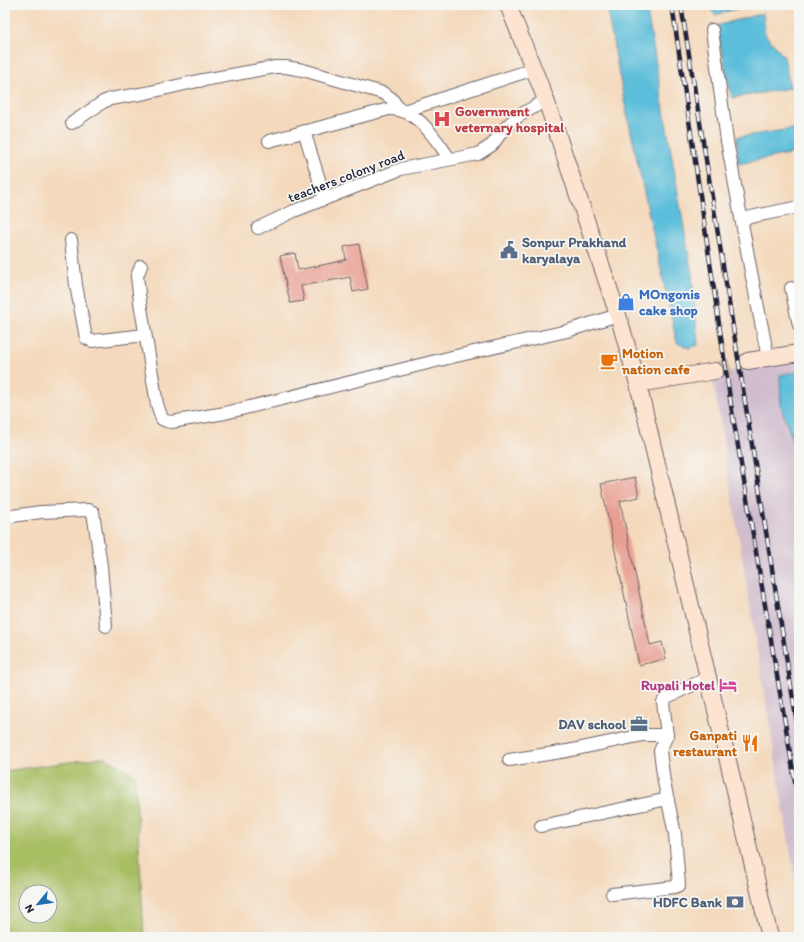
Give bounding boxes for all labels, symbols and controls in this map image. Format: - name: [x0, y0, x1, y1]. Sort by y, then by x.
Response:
- place label: Government veternary hospital: [455, 103, 565, 136]
- hospital icon: Government veternary hospital: [432, 109, 452, 129]
- street label: teachers colony road: [285, 146, 407, 207]
- place label: Sonpur Prakhand karyalaya: [522, 234, 627, 267]
- public building icon: Sonpur Prakhand karyalaya: [499, 240, 519, 260]
- place label: MOngonis cake shop: [639, 286, 700, 319]
- shop icon: MOngonis cake shop: [616, 292, 636, 312]
- place label: Motion nation cafe: [621, 345, 690, 378]
- cafe icon: Motion nation cafe: [599, 351, 619, 371]
- hotel icon: Rupali Hotel: [718, 675, 738, 695]
- place label: Rupali Hotel: [641, 677, 716, 694]
- office icon: DAV school: [629, 714, 649, 734]
- place label: DAV school: [558, 716, 627, 733]
- place label: Ganpati restaurant: [673, 727, 738, 760]
- restaurant icon: Ganpati restaurant: [740, 733, 760, 753]
- north arrow: [18, 884, 58, 924]
- bank icon: HDFC Bank: [725, 892, 745, 912]
- place label: HDFC Bank: [653, 894, 723, 911]
- text: N: [22, 902, 37, 915]

